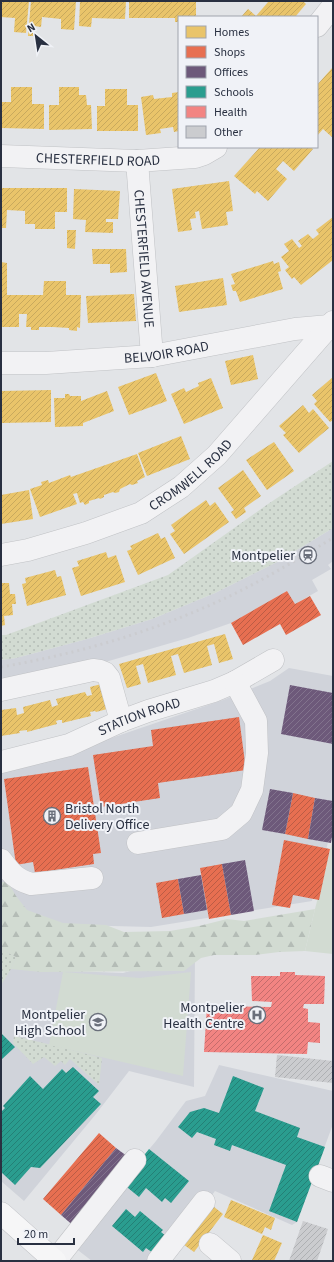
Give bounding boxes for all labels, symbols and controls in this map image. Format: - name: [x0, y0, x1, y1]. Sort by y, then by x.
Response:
- north arrow: [16, 16, 56, 56]
- legend: [178, 16, 318, 148]
- text: N: [24, 19, 38, 36]
- text: Homes: [214, 24, 249, 41]
- text: Shops: [214, 44, 245, 61]
- text: Offices: [214, 64, 248, 81]
- text: Schools: [214, 84, 254, 101]
- text: Health: [214, 104, 247, 121]
- text: Other: [214, 124, 244, 141]
- street label: CHESTERFIELD ROAD: [35, 148, 161, 172]
- street label: CHESTERFIELD AVENUE: [128, 189, 159, 329]
- street label: BELVOIR ROAD: [123, 336, 211, 369]
- street label: CROMWELL ROAD: [145, 435, 237, 516]
- station icon: Montpelier: [298, 545, 318, 565]
- place label: Montpelier: [231, 546, 295, 566]
- street label: STATION ROAD: [95, 693, 183, 741]
- place label: Bristol North Delivery Office: [65, 799, 149, 835]
- building icon: Bristol North Delivery Office: [42, 806, 62, 826]
- place label: Montpelier Health Centre: [163, 998, 244, 1034]
- place label: Montpelier High School: [15, 1005, 85, 1041]
- hospital icon: Montpelier Health Centre: [247, 1005, 267, 1025]
- school or university icon: Montpelier High School: [88, 1012, 108, 1032]
- scale bar: [18, 1220, 74, 1246]
- text: 20 m: [24, 1226, 48, 1243]

